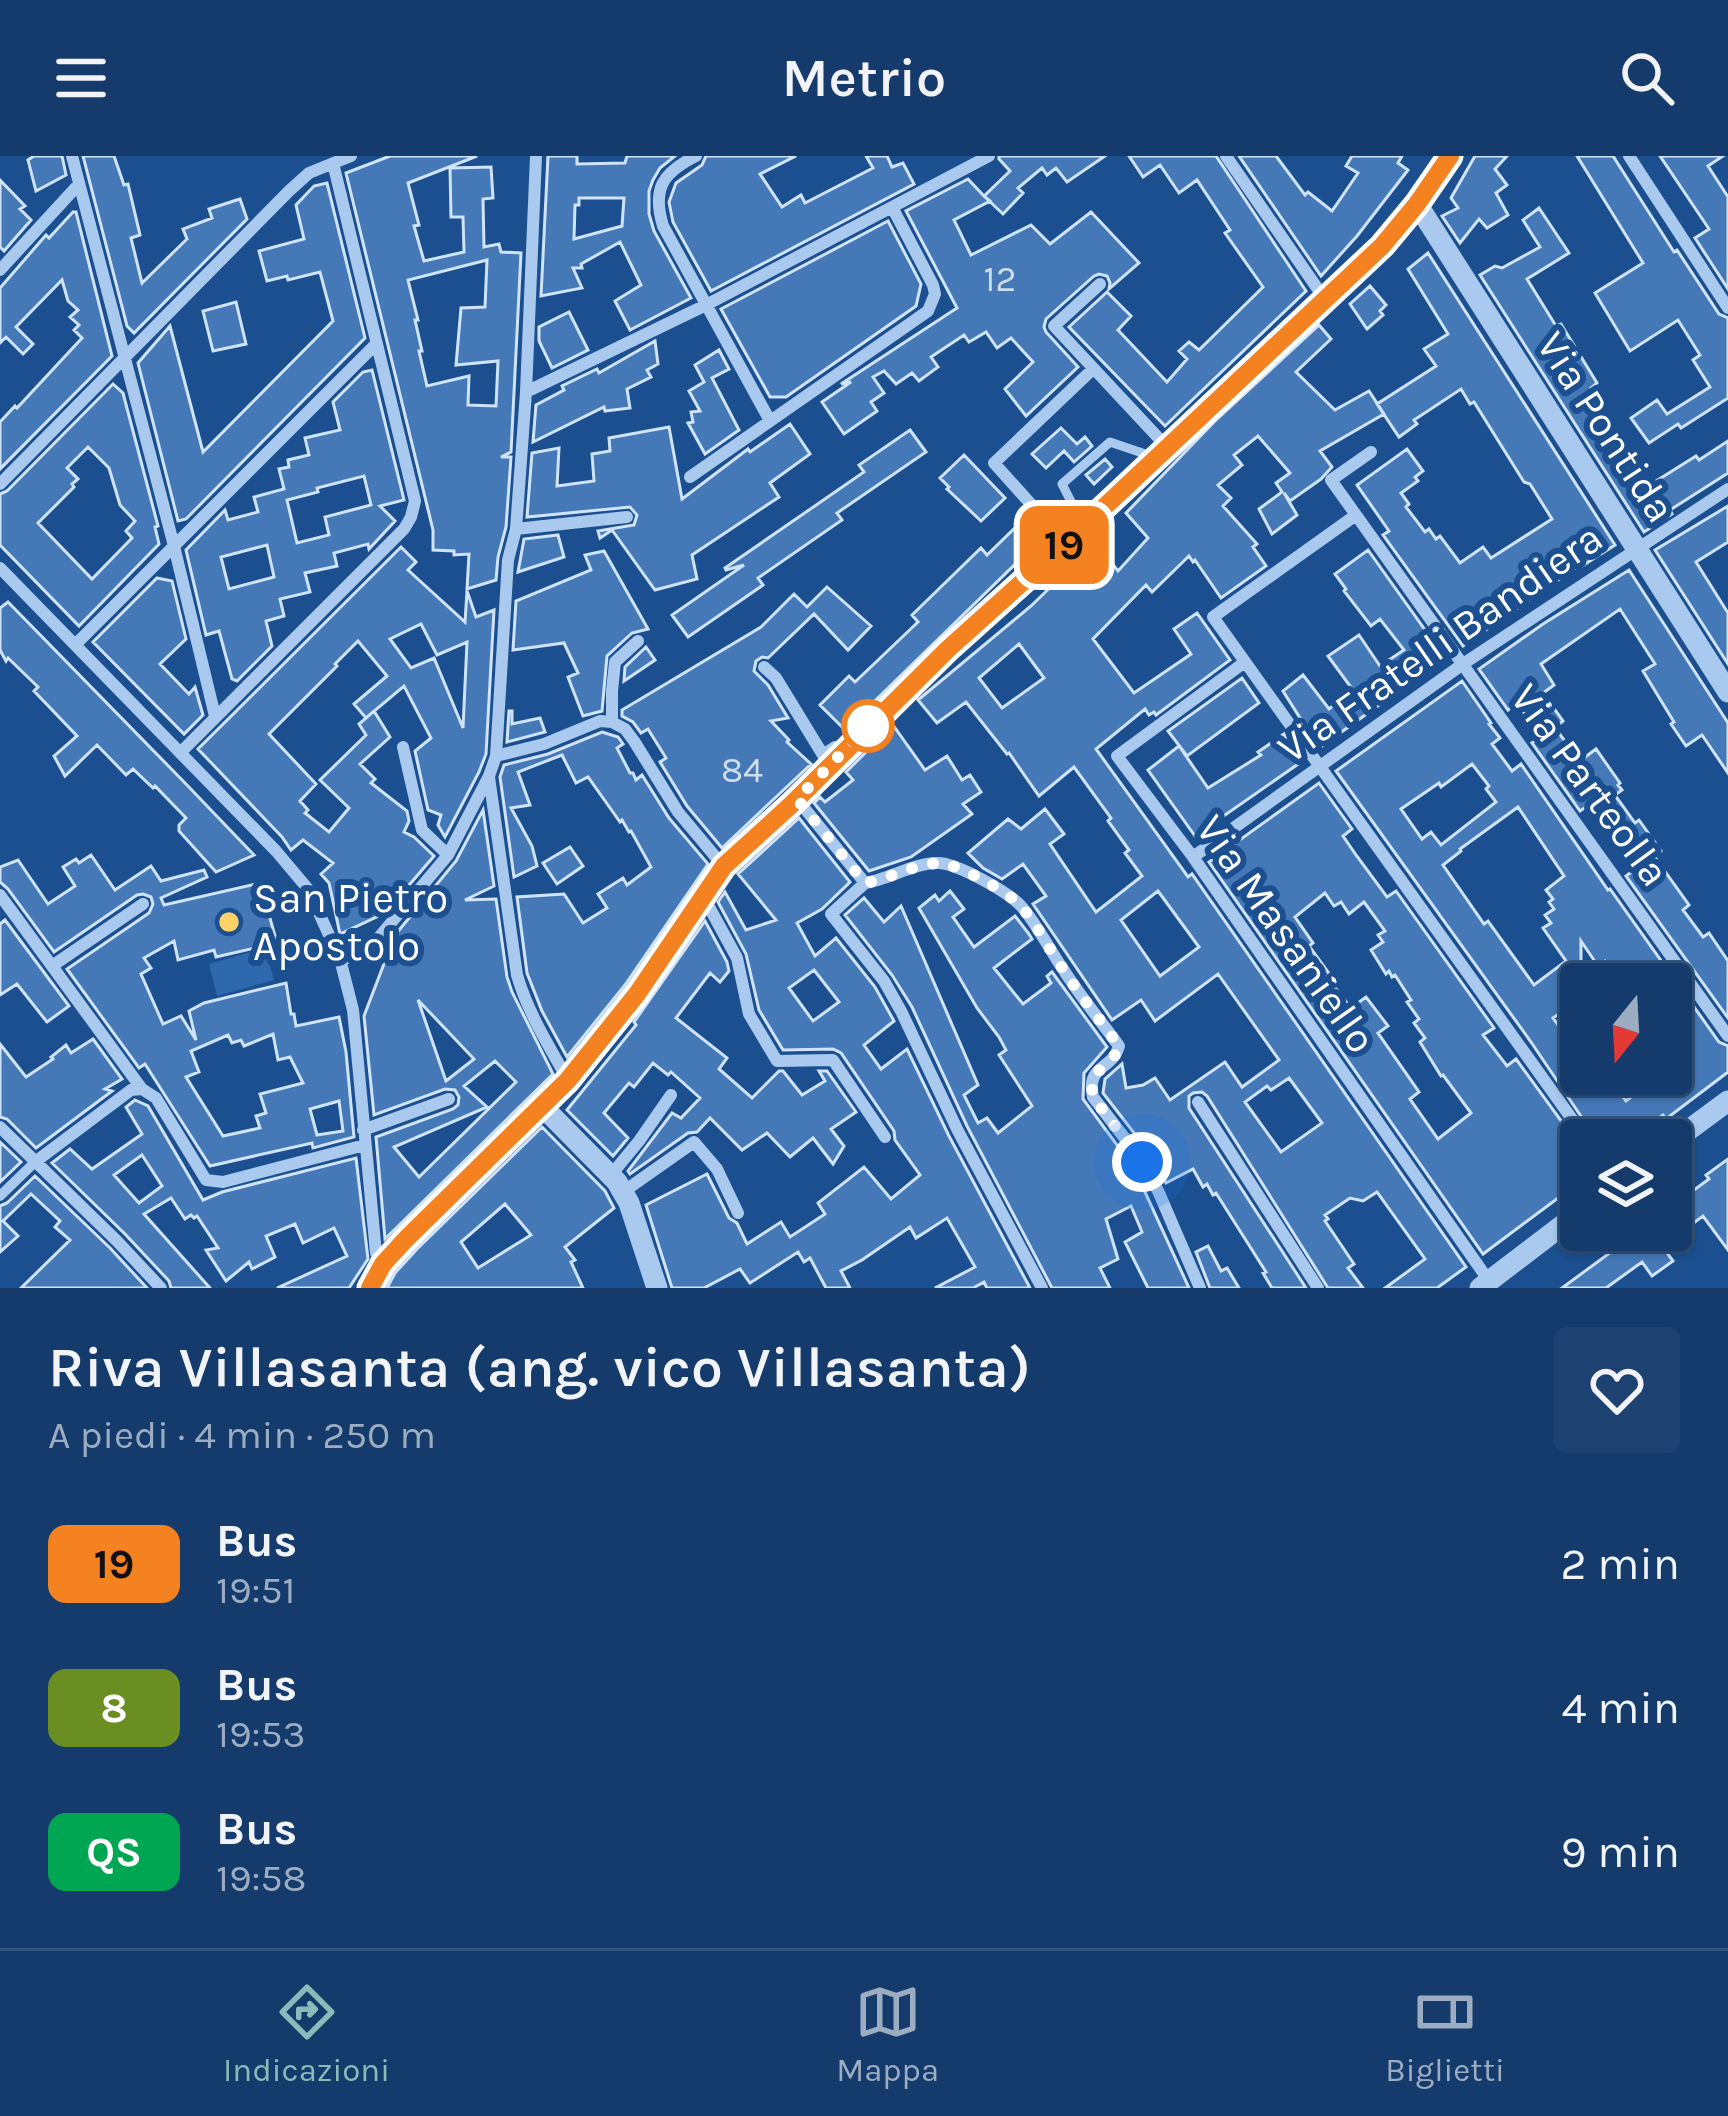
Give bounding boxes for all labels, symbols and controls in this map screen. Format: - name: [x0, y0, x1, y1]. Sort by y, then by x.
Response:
- icon: menu: [48, 45, 114, 111]
- icon: search: [1614, 45, 1680, 111]
- text: Metrio: [782, 46, 946, 110]
- house number: 12: [984, 258, 1016, 300]
- street label: Via Pontida: [1526, 322, 1686, 532]
- line badge: 19: [1010, 506, 1118, 584]
- street label: Via Fratelli Bandiera: [1268, 512, 1612, 774]
- text: 19: [1044, 520, 1084, 570]
- street label: Via Parteolla: [1500, 674, 1680, 896]
- unlabelled marker: [843, 701, 893, 751]
- house number: 84: [721, 749, 763, 791]
- street label: Via Masaniello: [1185, 805, 1387, 1063]
- place label: San Pietro Apostolo: [253, 873, 448, 971]
- marker: San Pietro Apostolo: [216, 909, 242, 935]
- north arrow: [1560, 963, 1692, 1095]
- map controls: [1560, 963, 1692, 1251]
- button: layers: [1560, 1119, 1692, 1251]
- your location: [1112, 1132, 1172, 1192]
- button: heart: [1554, 1327, 1680, 1453]
- text: Riva Villasanta (ang. vico Villasanta): [48, 1334, 1031, 1400]
- text: A piedi · 4 min · 250 m: [48, 1412, 436, 1458]
- text: Bus: [216, 1515, 297, 1567]
- text: 2 min: [1561, 1538, 1680, 1590]
- text: 19: [94, 1539, 134, 1589]
- text: 19:51: [216, 1567, 295, 1613]
- text: Bus: [216, 1659, 297, 1711]
- text: 4 min: [1562, 1682, 1680, 1734]
- text: 8: [100, 1683, 128, 1733]
- text: 19:53: [216, 1711, 306, 1757]
- text: Bus: [216, 1803, 297, 1855]
- text: 9 min: [1561, 1826, 1680, 1878]
- text: QS: [86, 1827, 142, 1877]
- text: 19:58: [216, 1855, 306, 1901]
- tab: Indicazioni: [223, 1979, 390, 2089]
- tab: Mappa: [836, 1979, 939, 2089]
- tab: Biglietti: [1385, 1979, 1505, 2089]

